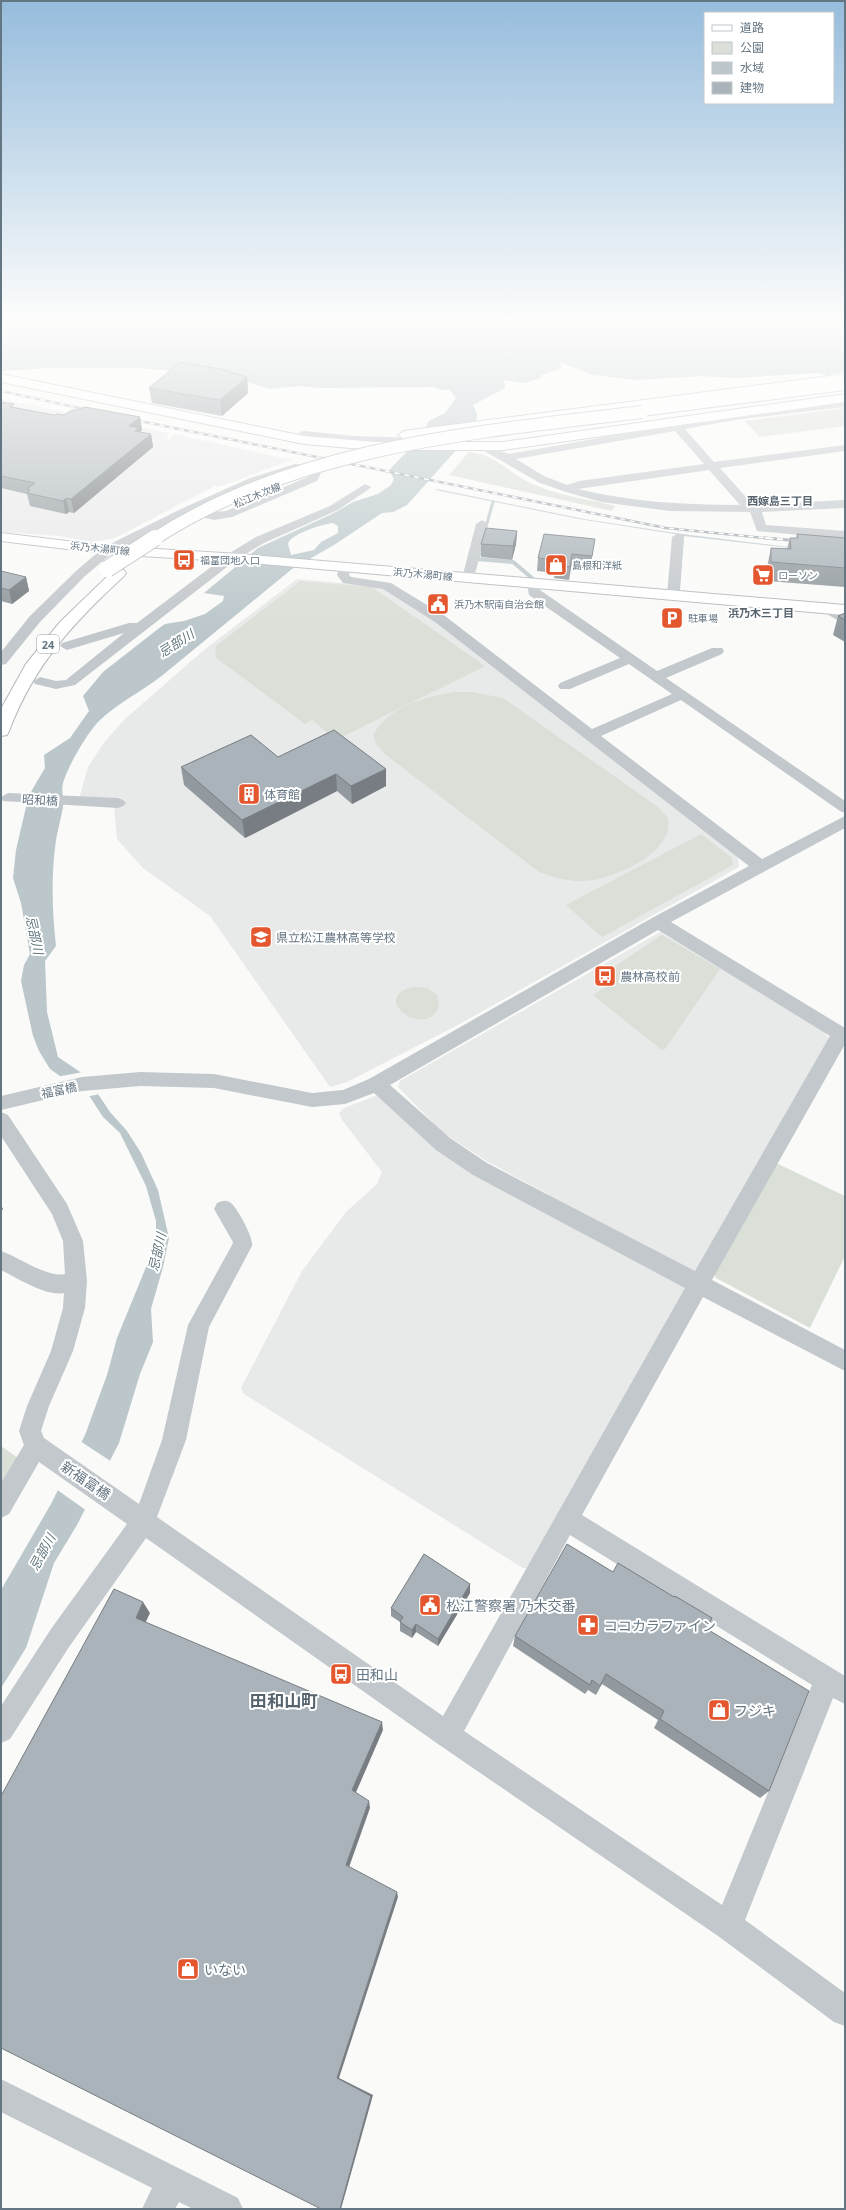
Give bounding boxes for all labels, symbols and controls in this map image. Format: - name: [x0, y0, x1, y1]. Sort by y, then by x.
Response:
- legend: [704, 12, 834, 104]
- text: 道路: [740, 19, 764, 36]
- text: 公園: [740, 39, 764, 56]
- text: 水域: [740, 59, 764, 76]
- text: 建物: [740, 79, 764, 96]
- street label: 松江木次線: [231, 479, 283, 511]
- district label: 西嫁島三丁目: [747, 493, 813, 508]
- street label: 浜乃木湯町線: [69, 538, 131, 558]
- bus stop icon: 福富団地入口: [171, 547, 197, 573]
- shop icon: 島根和洋紙: [543, 552, 569, 578]
- place label: 福富団地入口: [200, 553, 260, 567]
- place label: 島根和洋紙: [572, 558, 622, 572]
- supermarket icon: ローソン: [750, 562, 776, 588]
- street label: 浜乃木湯町線: [393, 564, 453, 584]
- place label: ローソン: [778, 568, 818, 582]
- public building icon: 浜乃木駅南自治会館: [425, 591, 451, 617]
- place label: 浜乃木駅南自治会館: [454, 597, 544, 611]
- parking icon: 駐車場: [659, 605, 685, 631]
- district label: 浜乃木三丁目: [728, 605, 794, 620]
- place label: 駐車場: [688, 611, 718, 625]
- water label: 忌部川: [155, 624, 199, 661]
- road number: 24: [37, 635, 59, 653]
- building icon: 体育館: [236, 781, 262, 807]
- place label: 体育館: [264, 786, 300, 803]
- street label: 昭和橋: [22, 791, 58, 809]
- water label: 忌部川: [22, 914, 48, 958]
- school or university icon: 県立松江農林高等学校: [248, 924, 274, 950]
- place label: 県立松江農林高等学校: [276, 929, 396, 946]
- bus stop icon: 農林高校前: [592, 963, 618, 989]
- place label: 農林高校前: [620, 968, 680, 985]
- street label: 福富橋: [40, 1078, 78, 1102]
- water label: 忌部川: [144, 1229, 171, 1273]
- street label: 新福富橋: [57, 1456, 115, 1504]
- water label: 忌部川: [25, 1529, 60, 1573]
- public building icon: 松江警察署 乃木交番: [417, 1592, 443, 1618]
- place label: 松江警察署 乃木交番: [446, 1596, 576, 1615]
- pharmacy icon: ココカラファイン: [575, 1612, 601, 1638]
- place label: ココカラファイン: [604, 1616, 716, 1635]
- bus stop icon: 田和山: [328, 1661, 354, 1687]
- place label: 田和山: [356, 1665, 398, 1684]
- district label: 田和山町: [250, 1689, 318, 1712]
- shop icon: フジキ: [706, 1697, 732, 1723]
- place label: フジキ: [734, 1701, 776, 1720]
- shop icon: いない: [175, 1956, 201, 1982]
- place label: いない: [204, 1960, 246, 1979]

